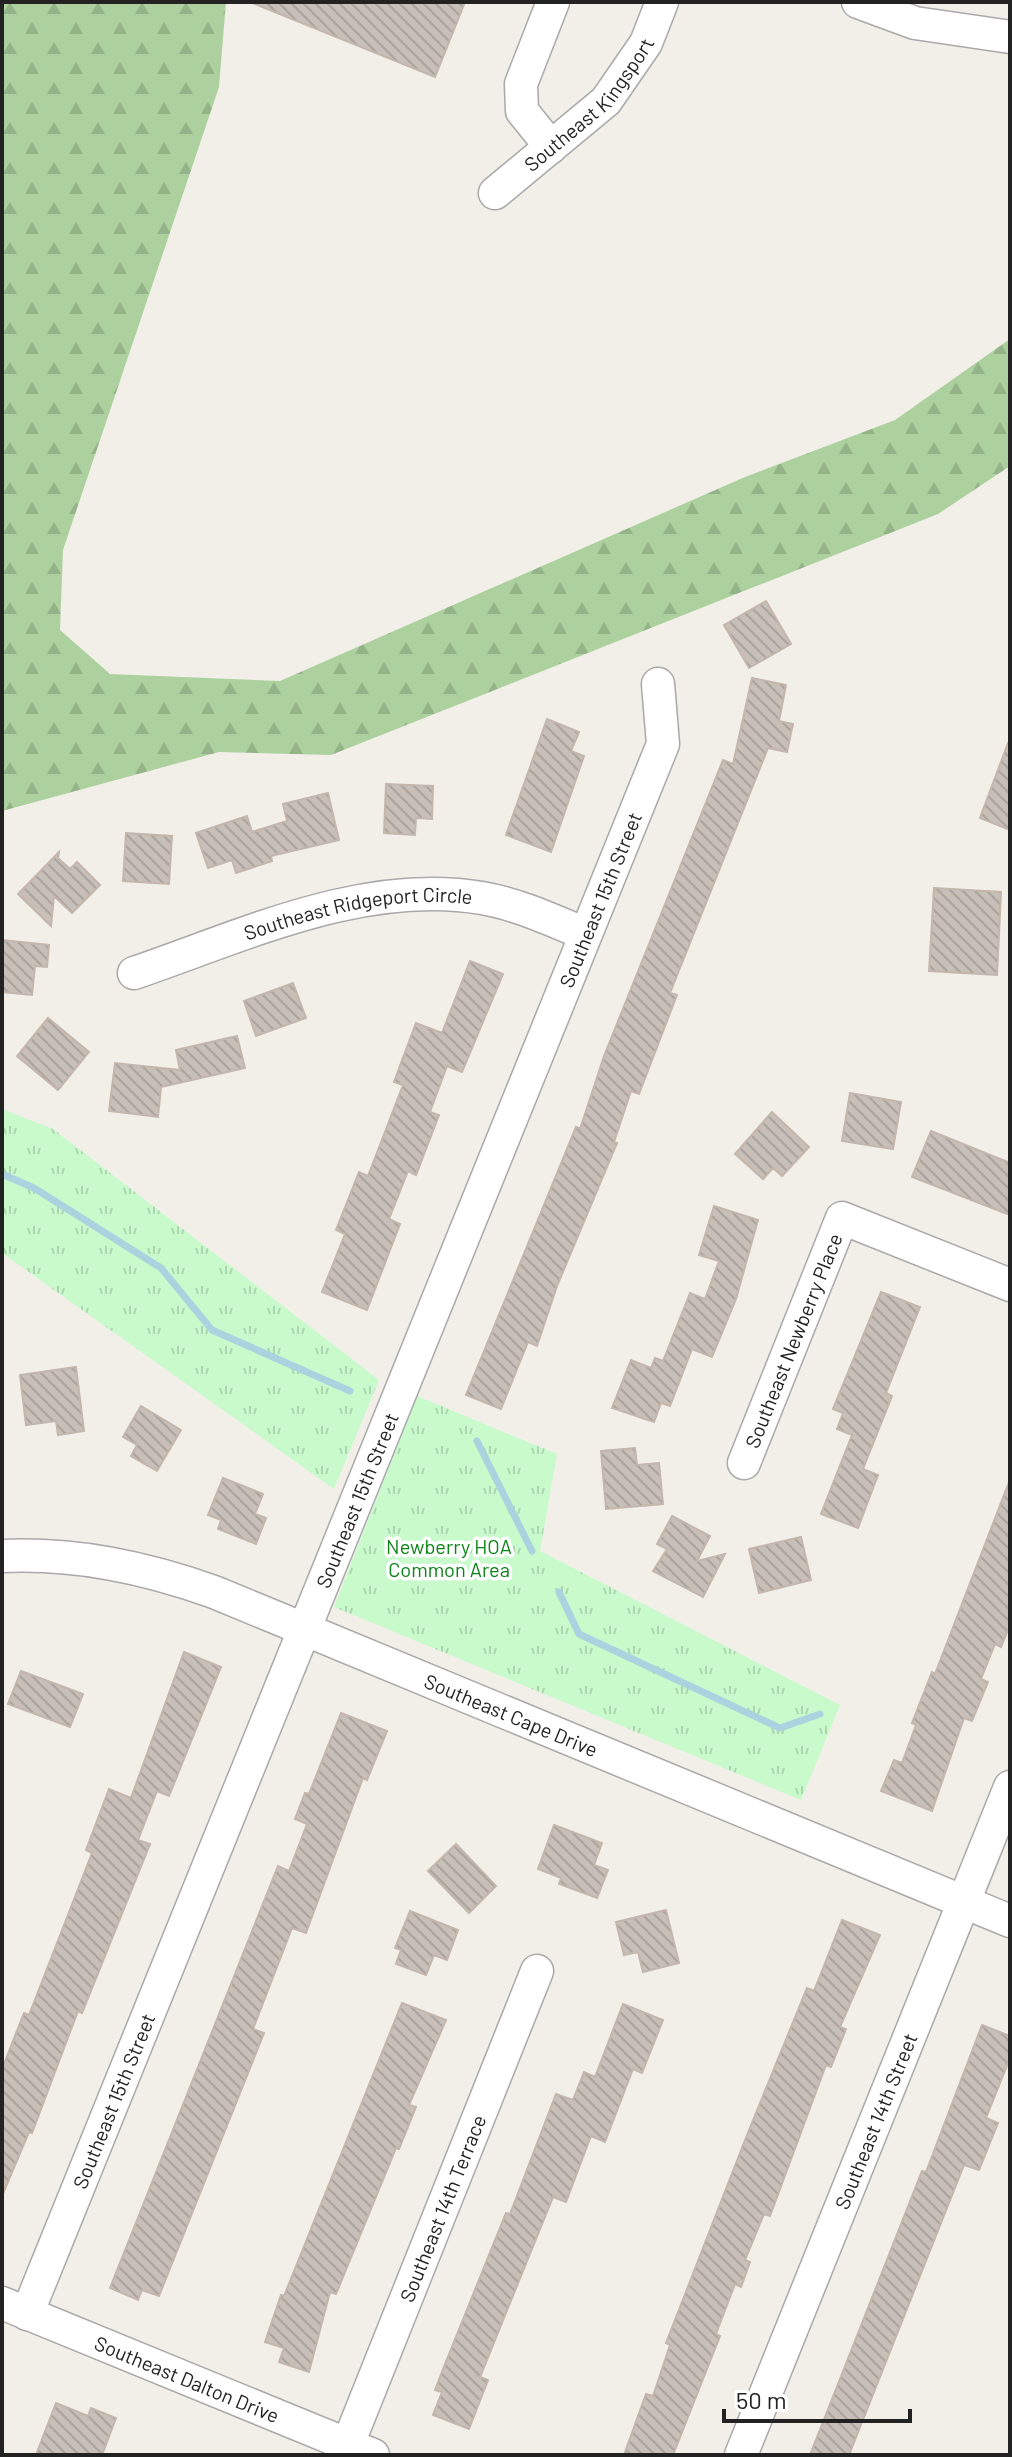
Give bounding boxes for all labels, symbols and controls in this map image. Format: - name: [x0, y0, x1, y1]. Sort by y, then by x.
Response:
- street label: Southeast Kingsport: [519, 35, 659, 176]
- street label: Southeast 15th Street: [554, 809, 646, 991]
- street label: Southeast Ridgeport Circle: [240, 882, 474, 945]
- street label: Southeast Newberry Place: [739, 1230, 847, 1451]
- street label: Southeast 15th Street: [310, 1409, 403, 1591]
- park label: Newberry HOA Common Area: [386, 1534, 512, 1581]
- street label: Southeast Cape Drive: [421, 1668, 601, 1761]
- street label: Southeast 15th Street: [67, 2010, 160, 2192]
- street label: Southeast 14th Street: [829, 2030, 922, 2213]
- street label: Southeast 14th Terrace: [394, 2111, 490, 2305]
- street label: Southeast Dalton Drive: [91, 2330, 283, 2427]
- scale bar: [724, 2373, 910, 2423]
- text: 50 m: [736, 2385, 787, 2414]

